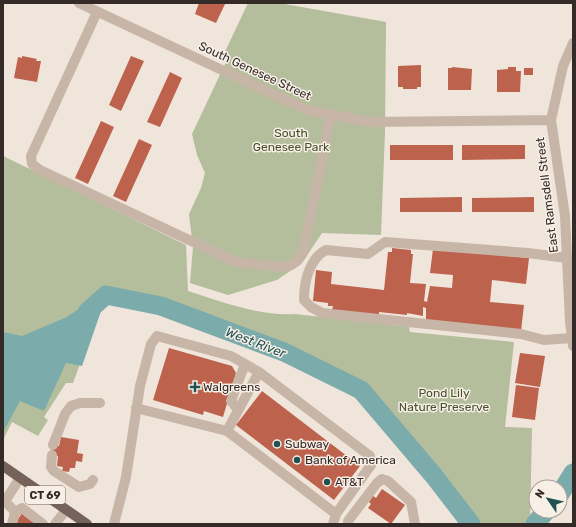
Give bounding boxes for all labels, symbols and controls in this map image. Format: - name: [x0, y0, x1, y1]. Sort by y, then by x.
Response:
- street label: South Genesee Street: [196, 39, 314, 103]
- park label: South Genesee Park: [253, 126, 330, 154]
- street label: East Ramsdell Street: [533, 136, 561, 254]
- water label: West River: [224, 324, 289, 361]
- place label: Walgreens: [203, 380, 260, 394]
- marker: Walgreens: [190, 382, 200, 392]
- park label: Pond Lily Nature Preserve: [399, 386, 489, 414]
- place label: Subway: [285, 437, 330, 451]
- marker: Subway: [272, 439, 282, 449]
- place label: Bank of America: [305, 453, 396, 467]
- marker: Bank of America: [292, 455, 302, 465]
- place label: AT&T: [335, 475, 364, 489]
- marker: AT&T: [322, 477, 332, 487]
- north arrow: [528, 479, 568, 519]
- road number: CT 69: [25, 486, 65, 504]
- text: N: [533, 487, 548, 501]

